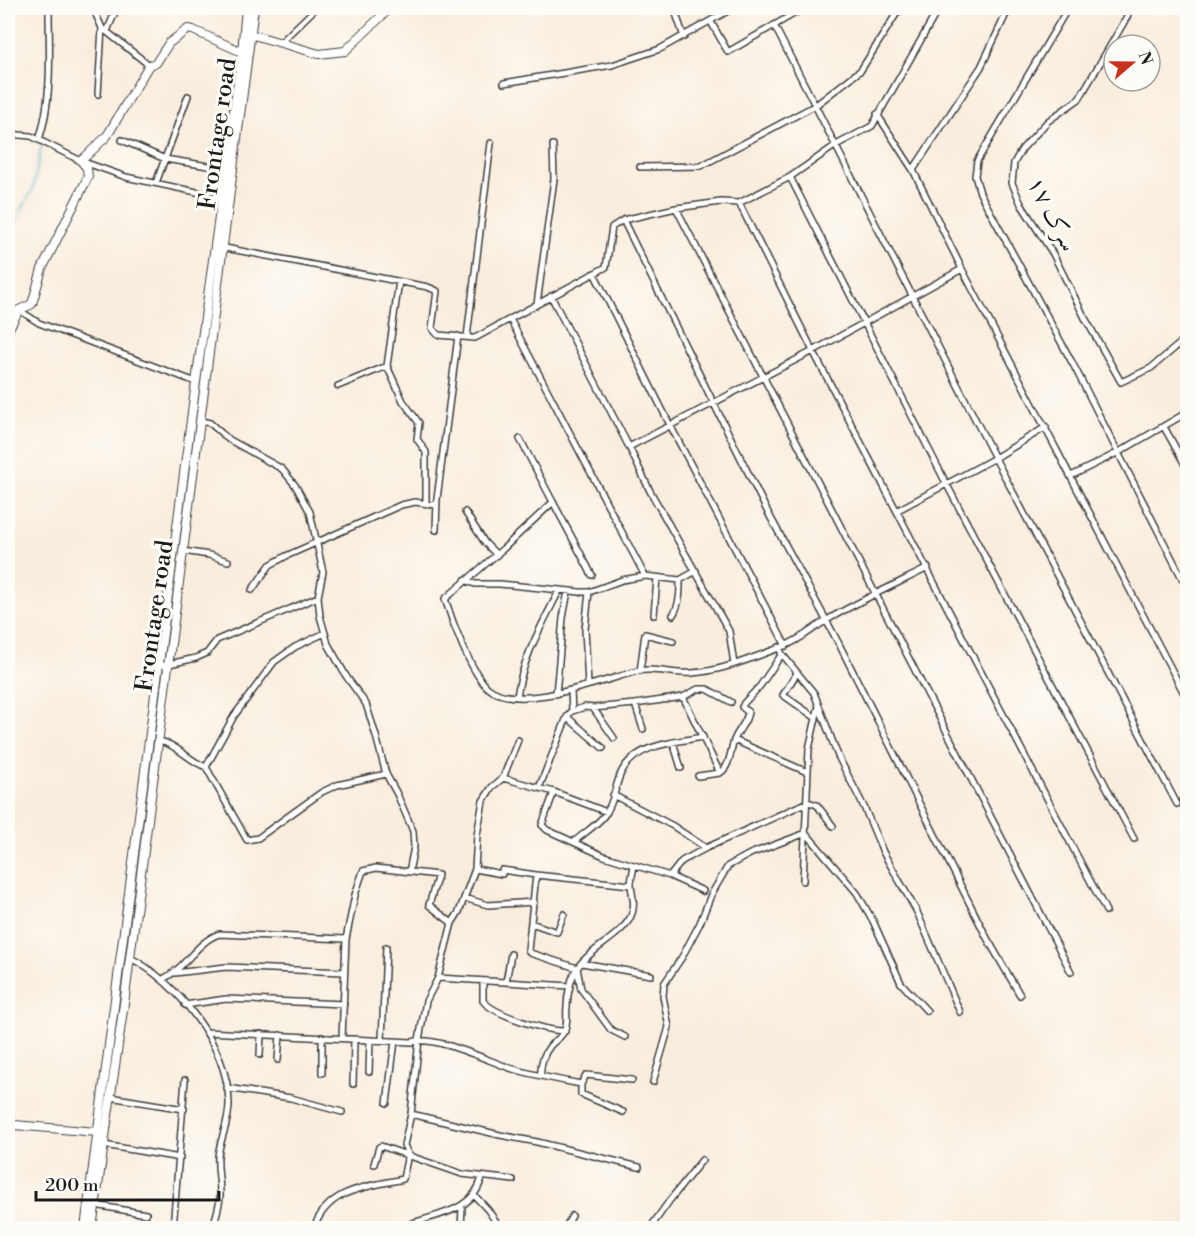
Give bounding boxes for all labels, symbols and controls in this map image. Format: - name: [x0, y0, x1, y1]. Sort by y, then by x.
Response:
- north arrow: [1102, 33, 1162, 93]
- text: N: [1134, 49, 1157, 68]
- street label: Frontage road: [193, 56, 244, 212]
- street label: سرک ۱۷: [1020, 172, 1084, 256]
- street label: Frontage road: [130, 538, 181, 694]
- scale bar: [36, 1164, 219, 1202]
- text: 200 m: [45, 1174, 99, 1197]

